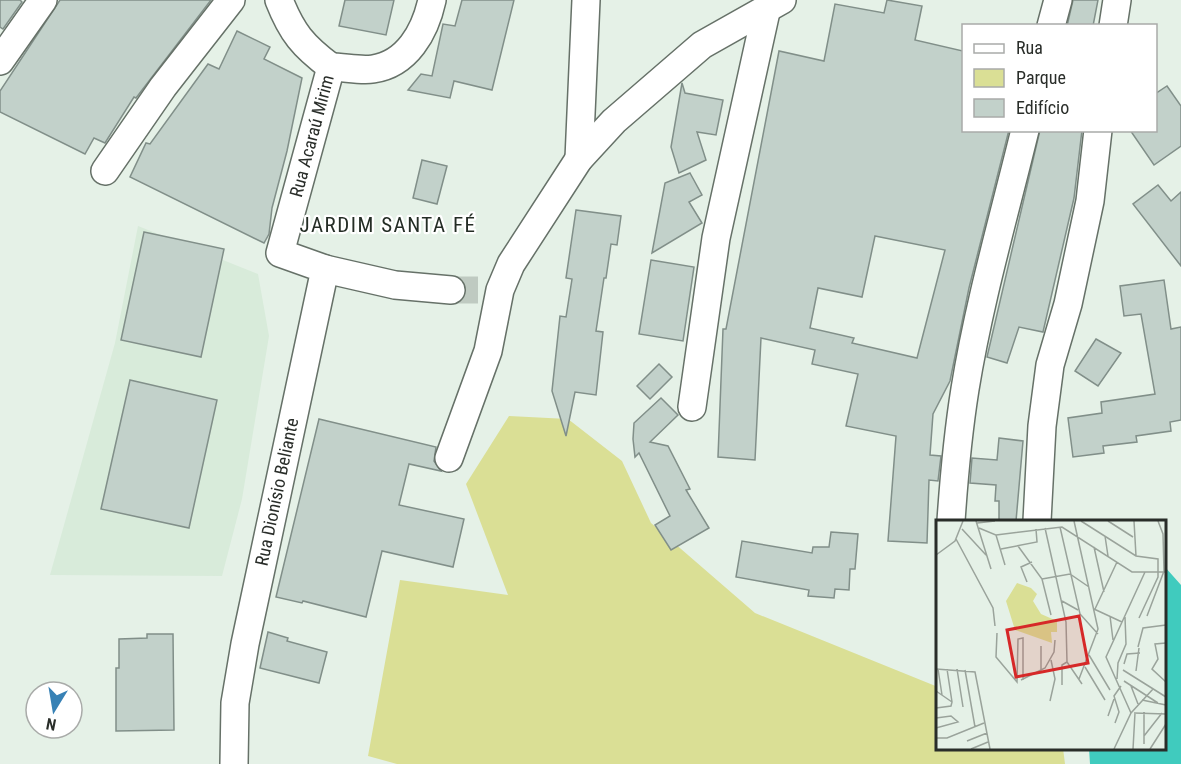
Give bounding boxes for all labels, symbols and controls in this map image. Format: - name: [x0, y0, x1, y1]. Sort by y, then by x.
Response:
- legend: [962, 24, 1157, 132]
- text: Rua: [1016, 37, 1043, 58]
- text: Parque: [1016, 67, 1066, 88]
- street label: Rua Acaraú Mirim: [285, 72, 338, 199]
- text: Edifício: [1016, 97, 1069, 118]
- district label: JARDIM SANTA FÉ: [300, 213, 476, 237]
- street label: Rua Dionísio Beliante: [251, 416, 302, 568]
- inset map: [936, 520, 1166, 749]
- north arrow: [24, 680, 84, 740]
- text: N: [45, 714, 58, 734]

